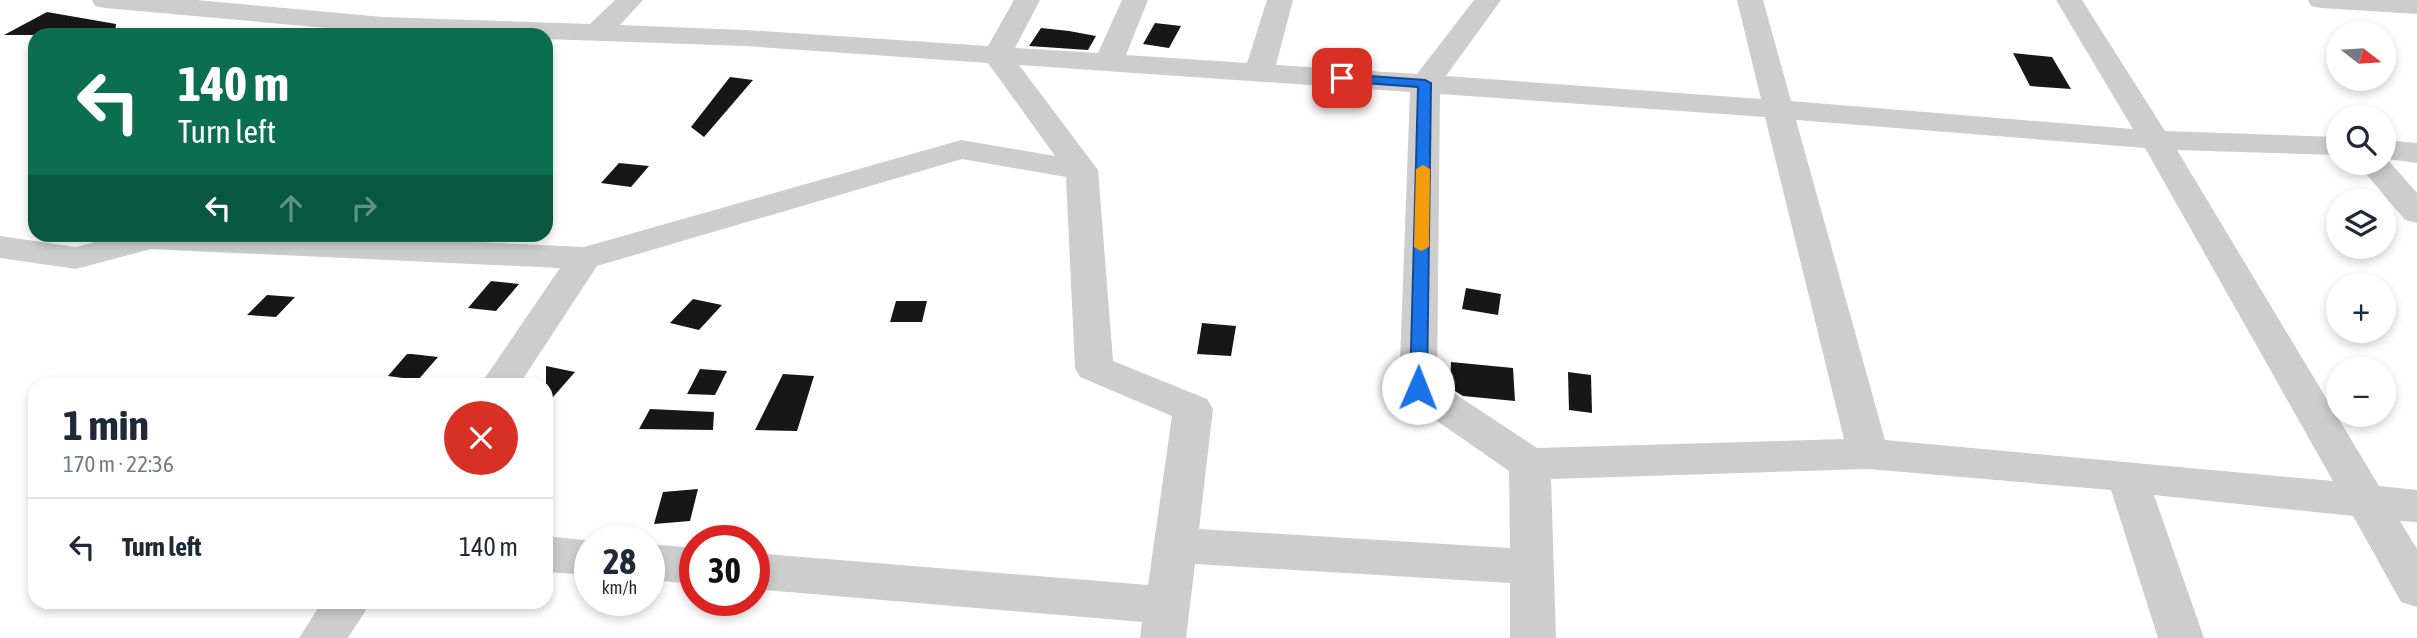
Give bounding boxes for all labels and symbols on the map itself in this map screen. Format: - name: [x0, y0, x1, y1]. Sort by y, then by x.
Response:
- north arrow: [2326, 21, 2396, 91]
- pin: [1312, 48, 1372, 108]
- position arrow: [1381, 351, 1455, 425]
- speed limit sign: 30: [679, 525, 770, 616]

